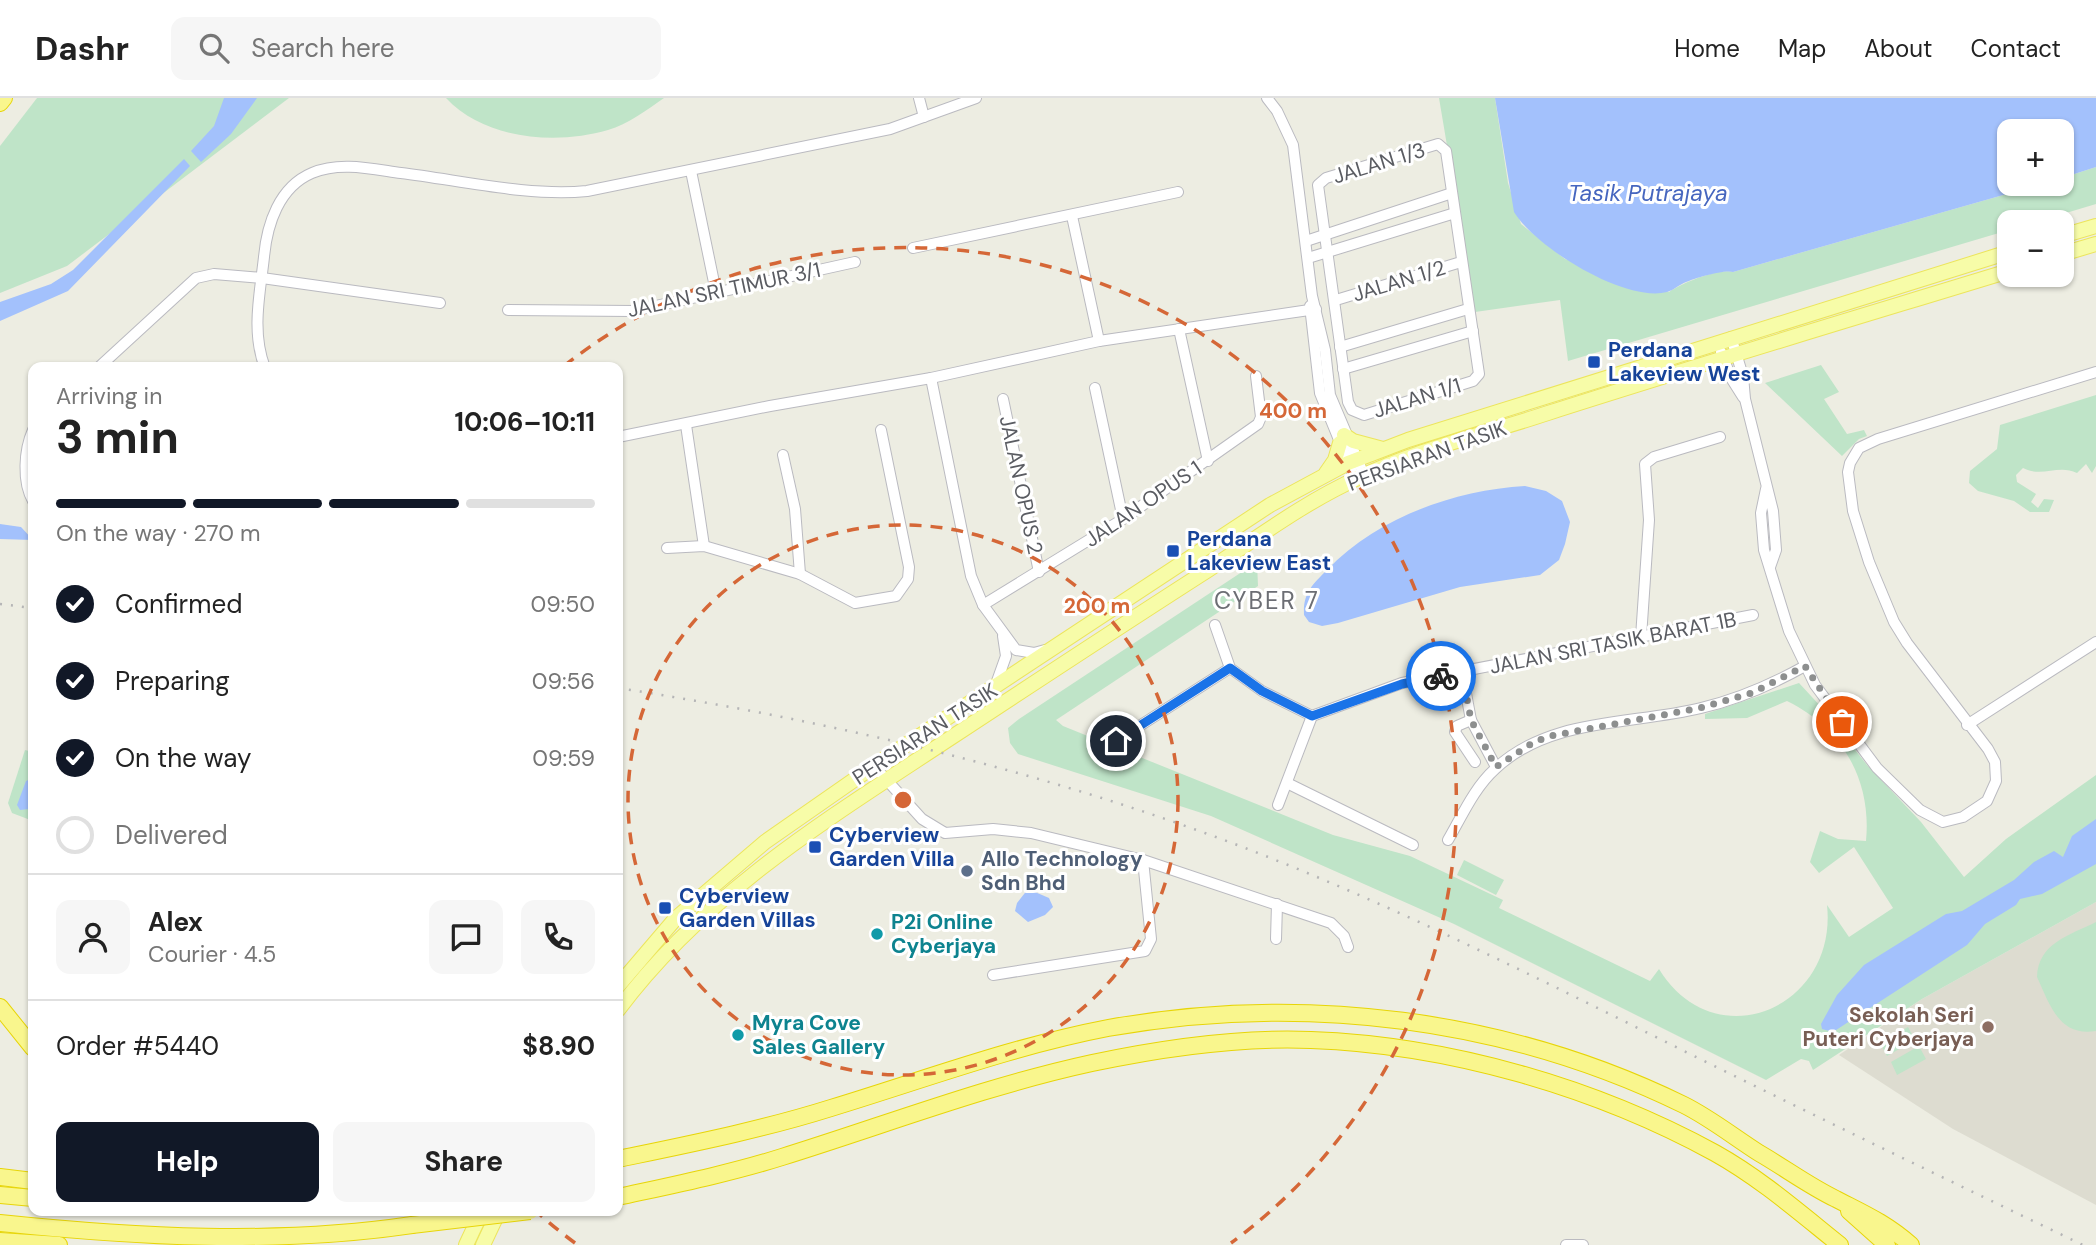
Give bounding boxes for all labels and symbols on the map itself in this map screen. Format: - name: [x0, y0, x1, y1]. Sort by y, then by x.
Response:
- street label: JALAN 1/3: [1329, 136, 1429, 190]
- water label: Tasik Putrajaya: [1568, 178, 1728, 208]
- street label: JALAN 1/2: [1349, 254, 1449, 308]
- street label: JALAN SRI TIMUR 3/1: [625, 256, 823, 324]
- place label: Perdana Lakeview West: [1608, 336, 1760, 388]
- marker: Perdana Lakeview West: [1586, 354, 1602, 370]
- street label: JALAN 1/1: [1370, 371, 1464, 425]
- text: 400 m: [1259, 397, 1327, 425]
- street label: JALAN OPUS 2: [993, 413, 1049, 557]
- street label: PERSIARAN TASIK: [1344, 414, 1510, 498]
- street label: JALAN OPUS 1: [1079, 455, 1207, 553]
- place label: Perdana Lakeview East: [1187, 525, 1331, 577]
- marker: Perdana Lakeview East: [1165, 543, 1181, 559]
- district label: CYBER 7: [1214, 585, 1320, 616]
- text: 200 m: [1064, 592, 1130, 620]
- street label: JALAN SRI TASIK BARAT 1B: [1487, 605, 1739, 681]
- courier: [1406, 641, 1476, 711]
- street label: PERSIARAN TASIK: [847, 677, 1003, 791]
- pin: [1812, 692, 1872, 752]
- pin: [1086, 711, 1146, 771]
- centre of rings: [891, 788, 915, 812]
- place label: Cyberview Garden Villa: [829, 821, 954, 873]
- marker: Cyberview Garden Villa: [807, 839, 823, 855]
- place label: Allo Technology Sdn Bhd: [981, 845, 1143, 897]
- marker: Allo Technology Sdn Bhd: [959, 863, 975, 879]
- place label: Cyberview Garden Villas: [679, 882, 816, 934]
- marker: Cyberview Garden Villas: [657, 900, 673, 916]
- place label: P2i Online Cyberjaya: [891, 908, 996, 960]
- marker: P2i Online Cyberjaya: [869, 926, 885, 942]
- place label: Sekolah Seri Puteri Cyberjaya: [1802, 1001, 1974, 1053]
- place label: Myra Cove Sales Gallery: [752, 1009, 885, 1061]
- marker: Sekolah Seri Puteri Cyberjaya: [1980, 1019, 1996, 1035]
- marker: Myra Cove Sales Gallery: [730, 1027, 746, 1043]

